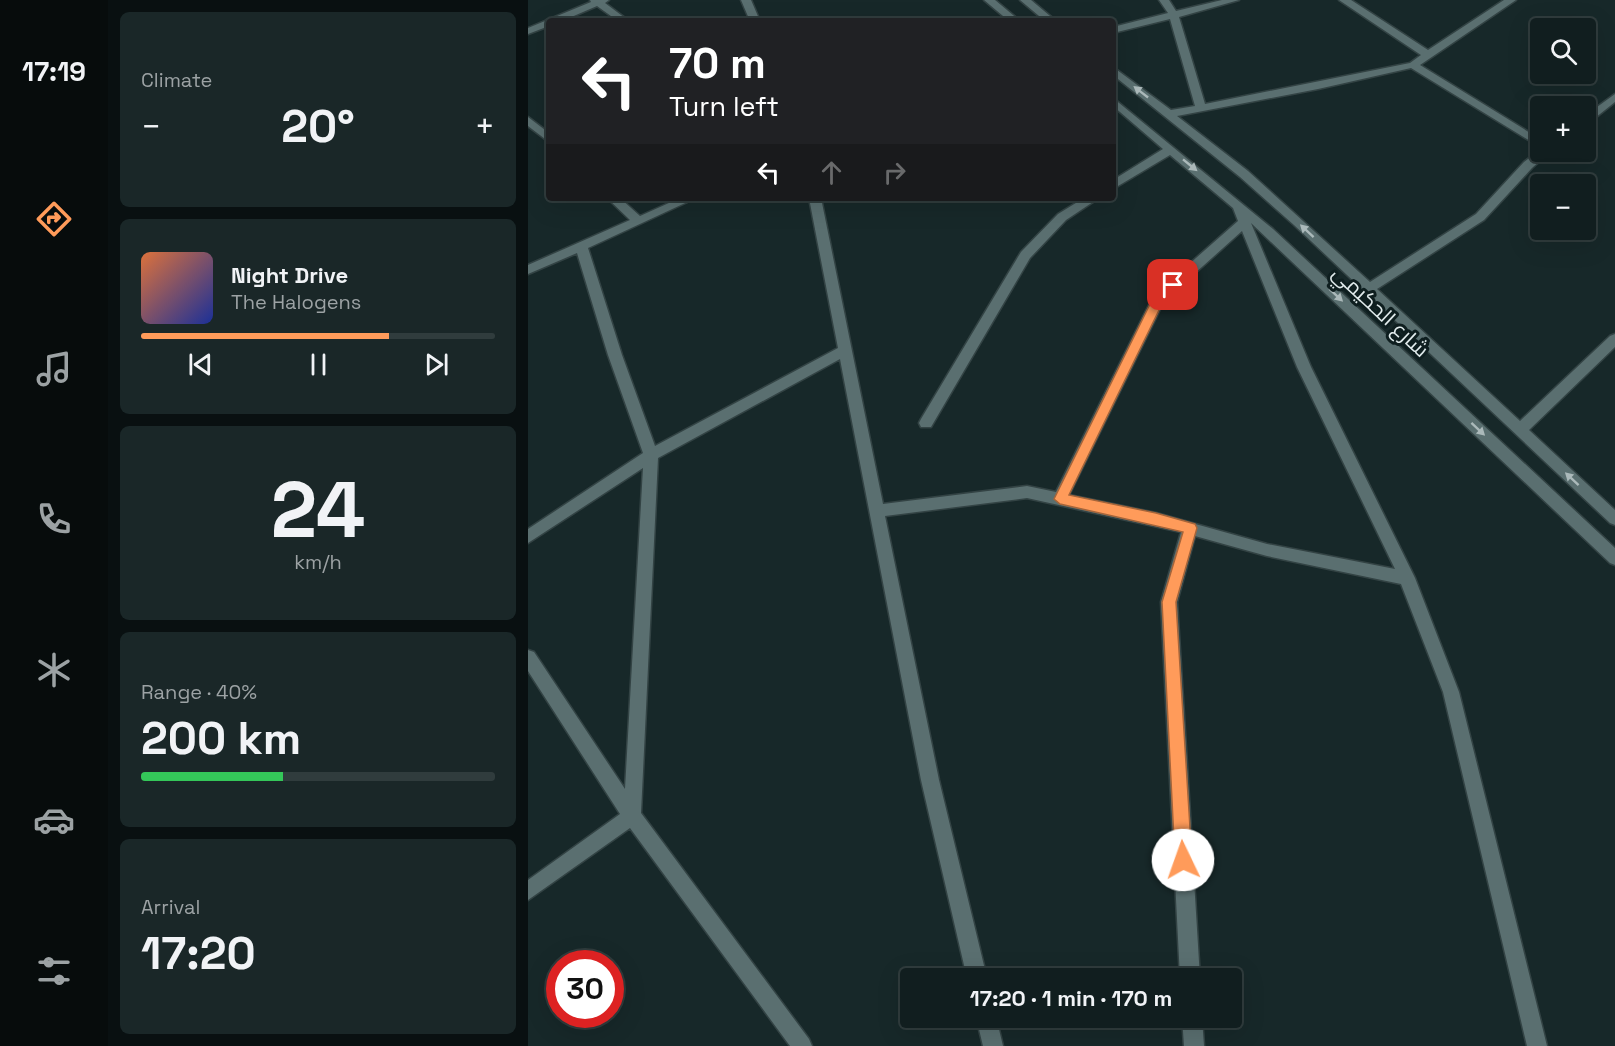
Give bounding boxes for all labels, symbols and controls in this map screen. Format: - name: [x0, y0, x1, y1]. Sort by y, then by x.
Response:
- map controls: [1530, 18, 1596, 240]
- button: search: [1530, 18, 1596, 84]
- text: 70 m: [669, 37, 766, 90]
- icon: left: [570, 42, 648, 120]
- text: 17:19: [22, 54, 86, 89]
- text: Climate: [141, 67, 212, 93]
- one-way arrow: [1134, 87, 1149, 99]
- text: Turn left: [669, 89, 779, 124]
- button: +: [1530, 96, 1596, 162]
- text: 20°: [281, 98, 355, 155]
- text: −: [141, 106, 161, 148]
- text: +: [475, 106, 495, 148]
- icon: left: [752, 156, 785, 189]
- icon: ahead: [815, 156, 848, 189]
- icon: right: [878, 156, 911, 189]
- one-way arrow: [1183, 159, 1198, 171]
- button: −: [1530, 174, 1596, 240]
- icon: directions: [33, 198, 75, 240]
- one-way arrow: [1300, 224, 1315, 238]
- pin: [1147, 259, 1198, 310]
- street label: شارع الحكيمي: [1325, 259, 1435, 365]
- text: Night Drive: [231, 261, 348, 289]
- icon: arrive: [1156, 268, 1189, 301]
- one-way arrow: [1328, 288, 1343, 302]
- text: The Halogens: [231, 289, 361, 315]
- icon: music: [33, 348, 75, 390]
- icon: previous: [184, 348, 217, 381]
- icon: pause: [302, 348, 335, 381]
- icon: next: [420, 348, 453, 381]
- one-way arrow: [1470, 422, 1485, 436]
- text: 24: [271, 460, 365, 560]
- one-way arrow: [1566, 472, 1580, 486]
- icon: phone: [33, 498, 75, 540]
- text: km/h: [294, 549, 342, 575]
- icon: climate: [33, 649, 75, 691]
- text: Range · 40%: [141, 679, 257, 705]
- text: 200 km: [141, 710, 301, 767]
- icon: car: [33, 799, 75, 841]
- position arrow: [1151, 828, 1215, 892]
- text: Arrival: [141, 894, 200, 920]
- text: 17:20: [141, 925, 256, 982]
- icon: filters: [33, 950, 75, 992]
- speed limit sign: 30: [546, 950, 624, 1028]
- text: 17:20 · 1 min · 170 m: [970, 984, 1172, 1012]

